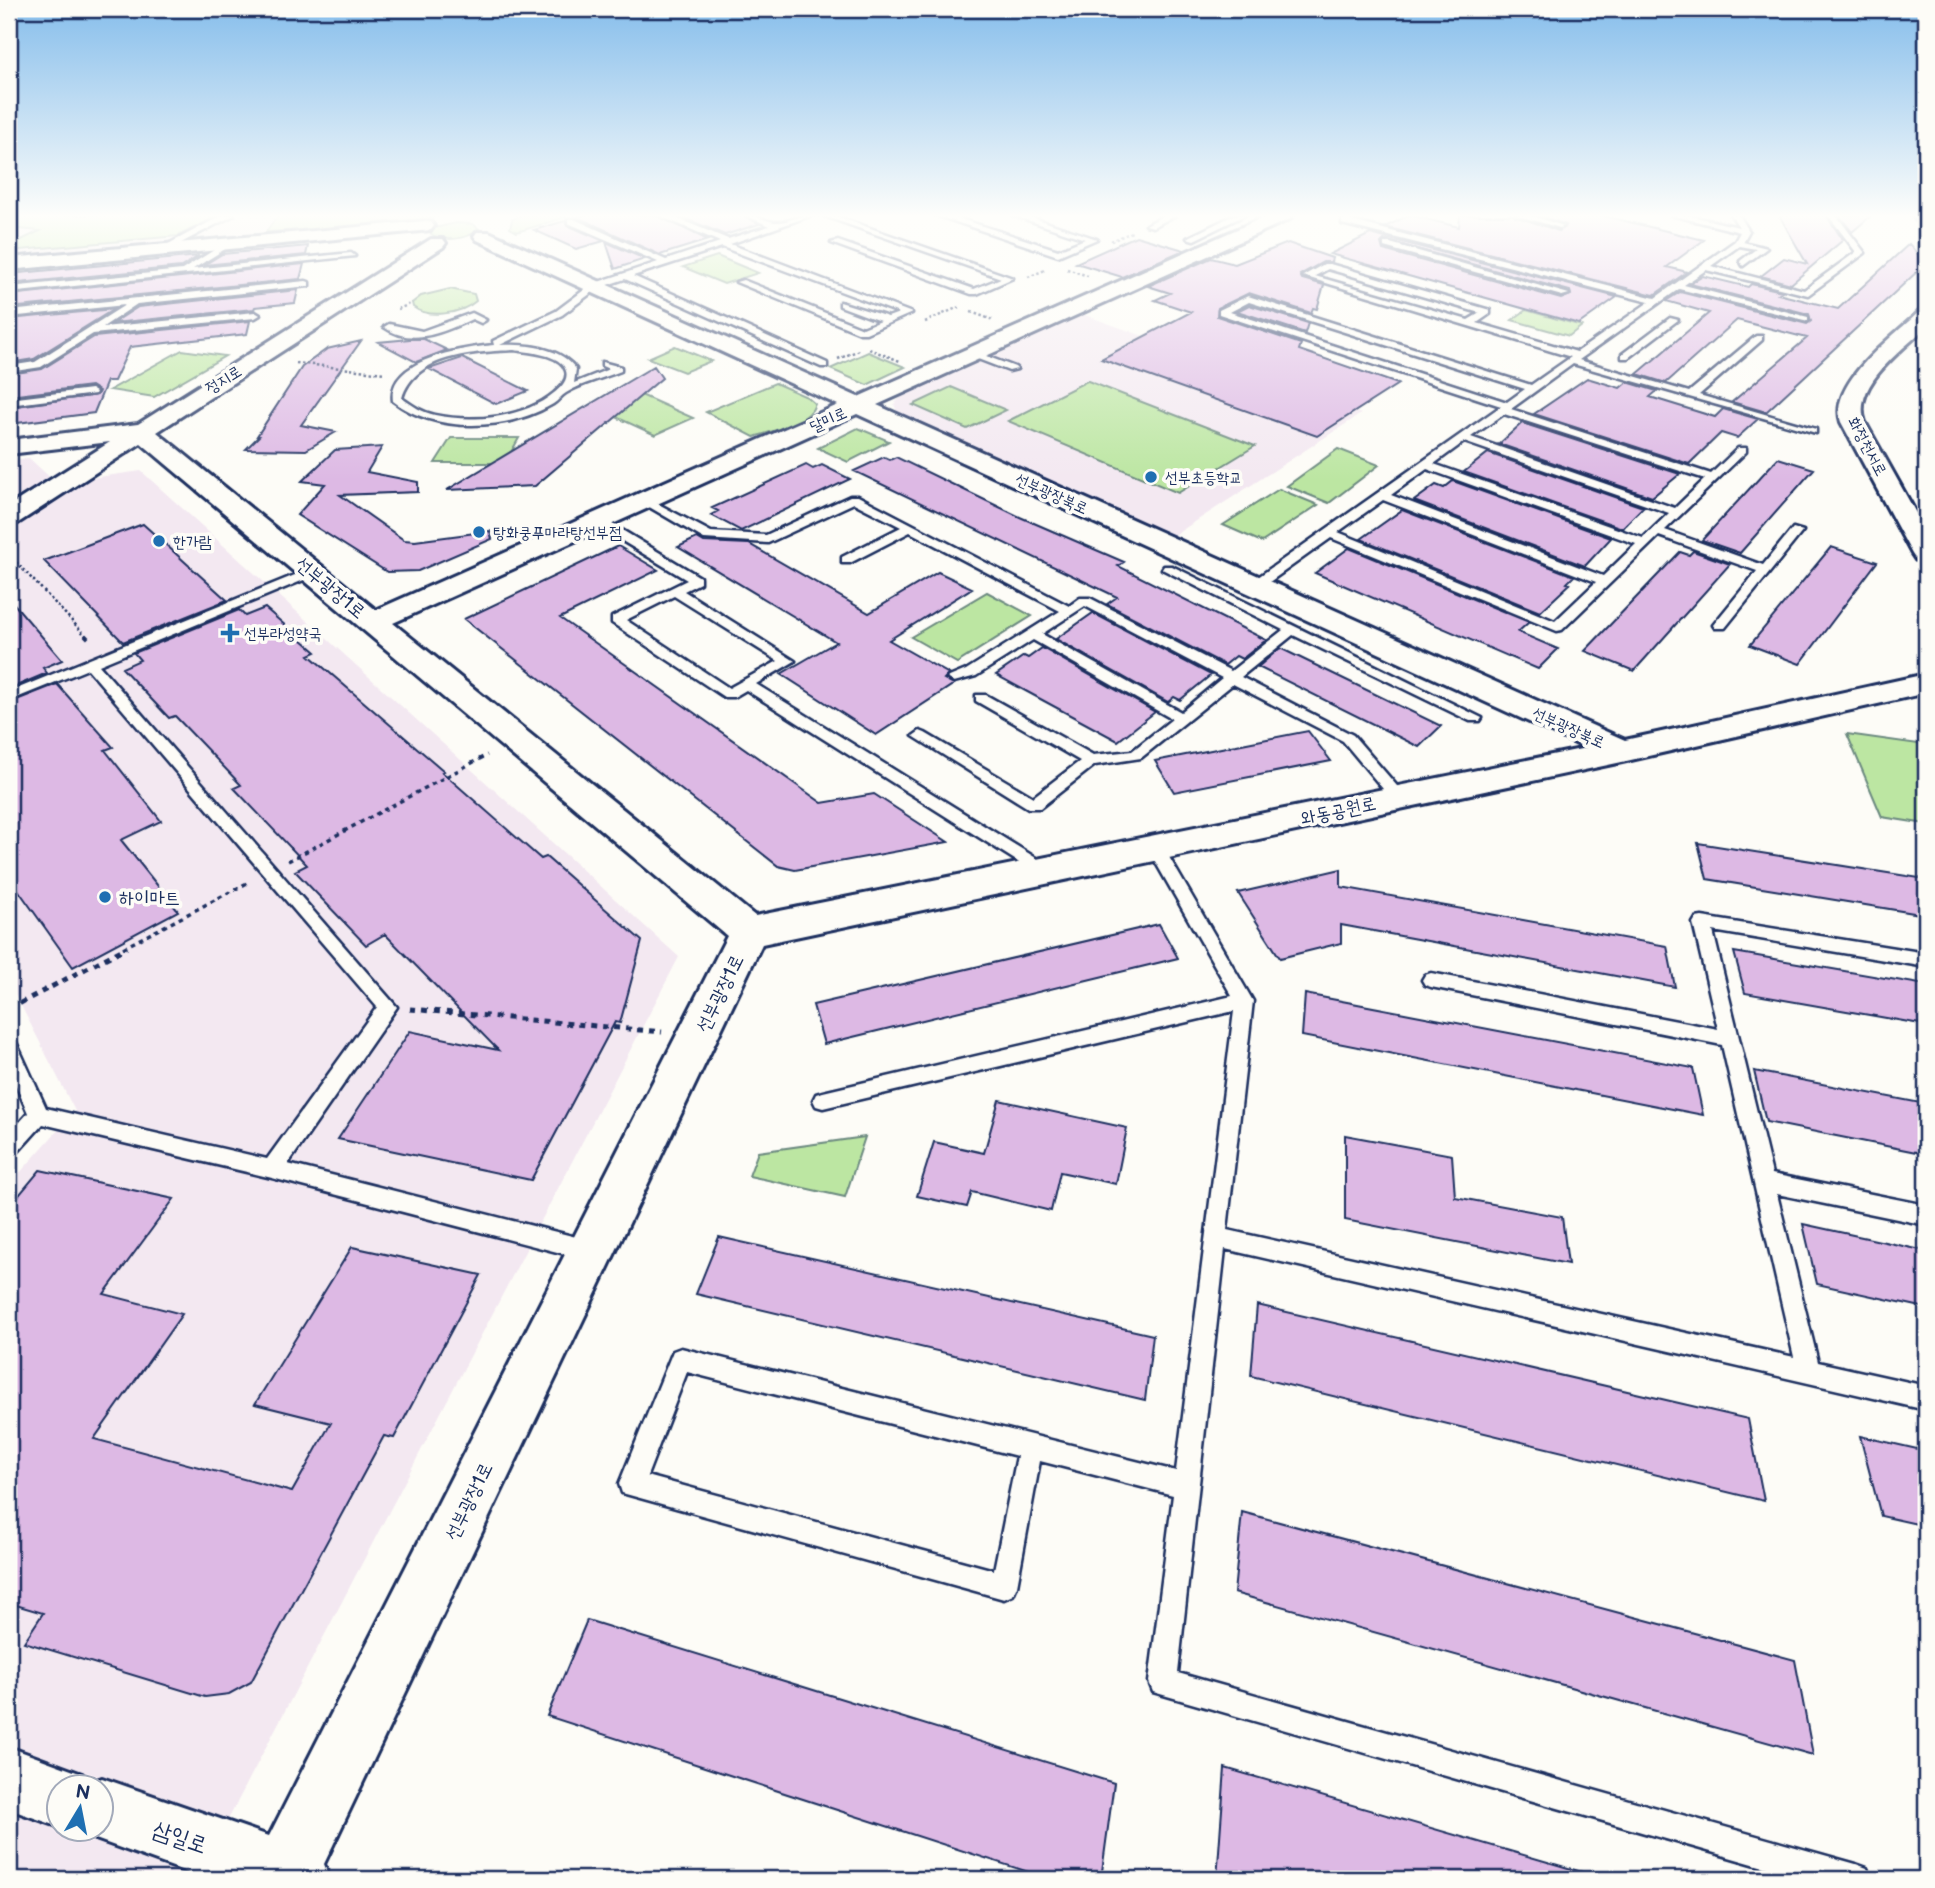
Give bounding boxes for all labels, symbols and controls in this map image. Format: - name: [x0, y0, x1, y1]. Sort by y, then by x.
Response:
- street label: 정지로: [202, 362, 245, 399]
- street label: 달미로: [807, 404, 850, 437]
- street label: 화정천서로: [1843, 414, 1890, 480]
- marker: 선부초등학교: [1143, 469, 1159, 485]
- place label: 선부초등학교: [1165, 469, 1242, 488]
- street label: 선부광장북로: [1012, 470, 1091, 519]
- marker: 탕화쿵푸마라탕선부점: [471, 524, 487, 540]
- place label: 탕화쿵푸마라탕선부점: [493, 524, 622, 543]
- marker: 한가람: [151, 533, 167, 549]
- place label: 한가람: [173, 533, 212, 552]
- street label: 선부광장1로: [291, 552, 370, 624]
- marker: 선부라성약국: [222, 625, 238, 641]
- place label: 선부라성약국: [244, 625, 321, 644]
- street label: 선부광장북로: [1529, 704, 1608, 753]
- street label: 와동공원로: [1299, 792, 1378, 831]
- place label: 하이마트: [119, 887, 180, 910]
- marker: 하이마트: [97, 889, 113, 905]
- street label: 선부광장1로: [692, 951, 749, 1036]
- street label: 선부광장1로: [441, 1459, 498, 1544]
- north arrow: [46, 1772, 116, 1842]
- text: N: [74, 1780, 92, 1805]
- street label: 삼일로: [149, 1816, 210, 1860]

